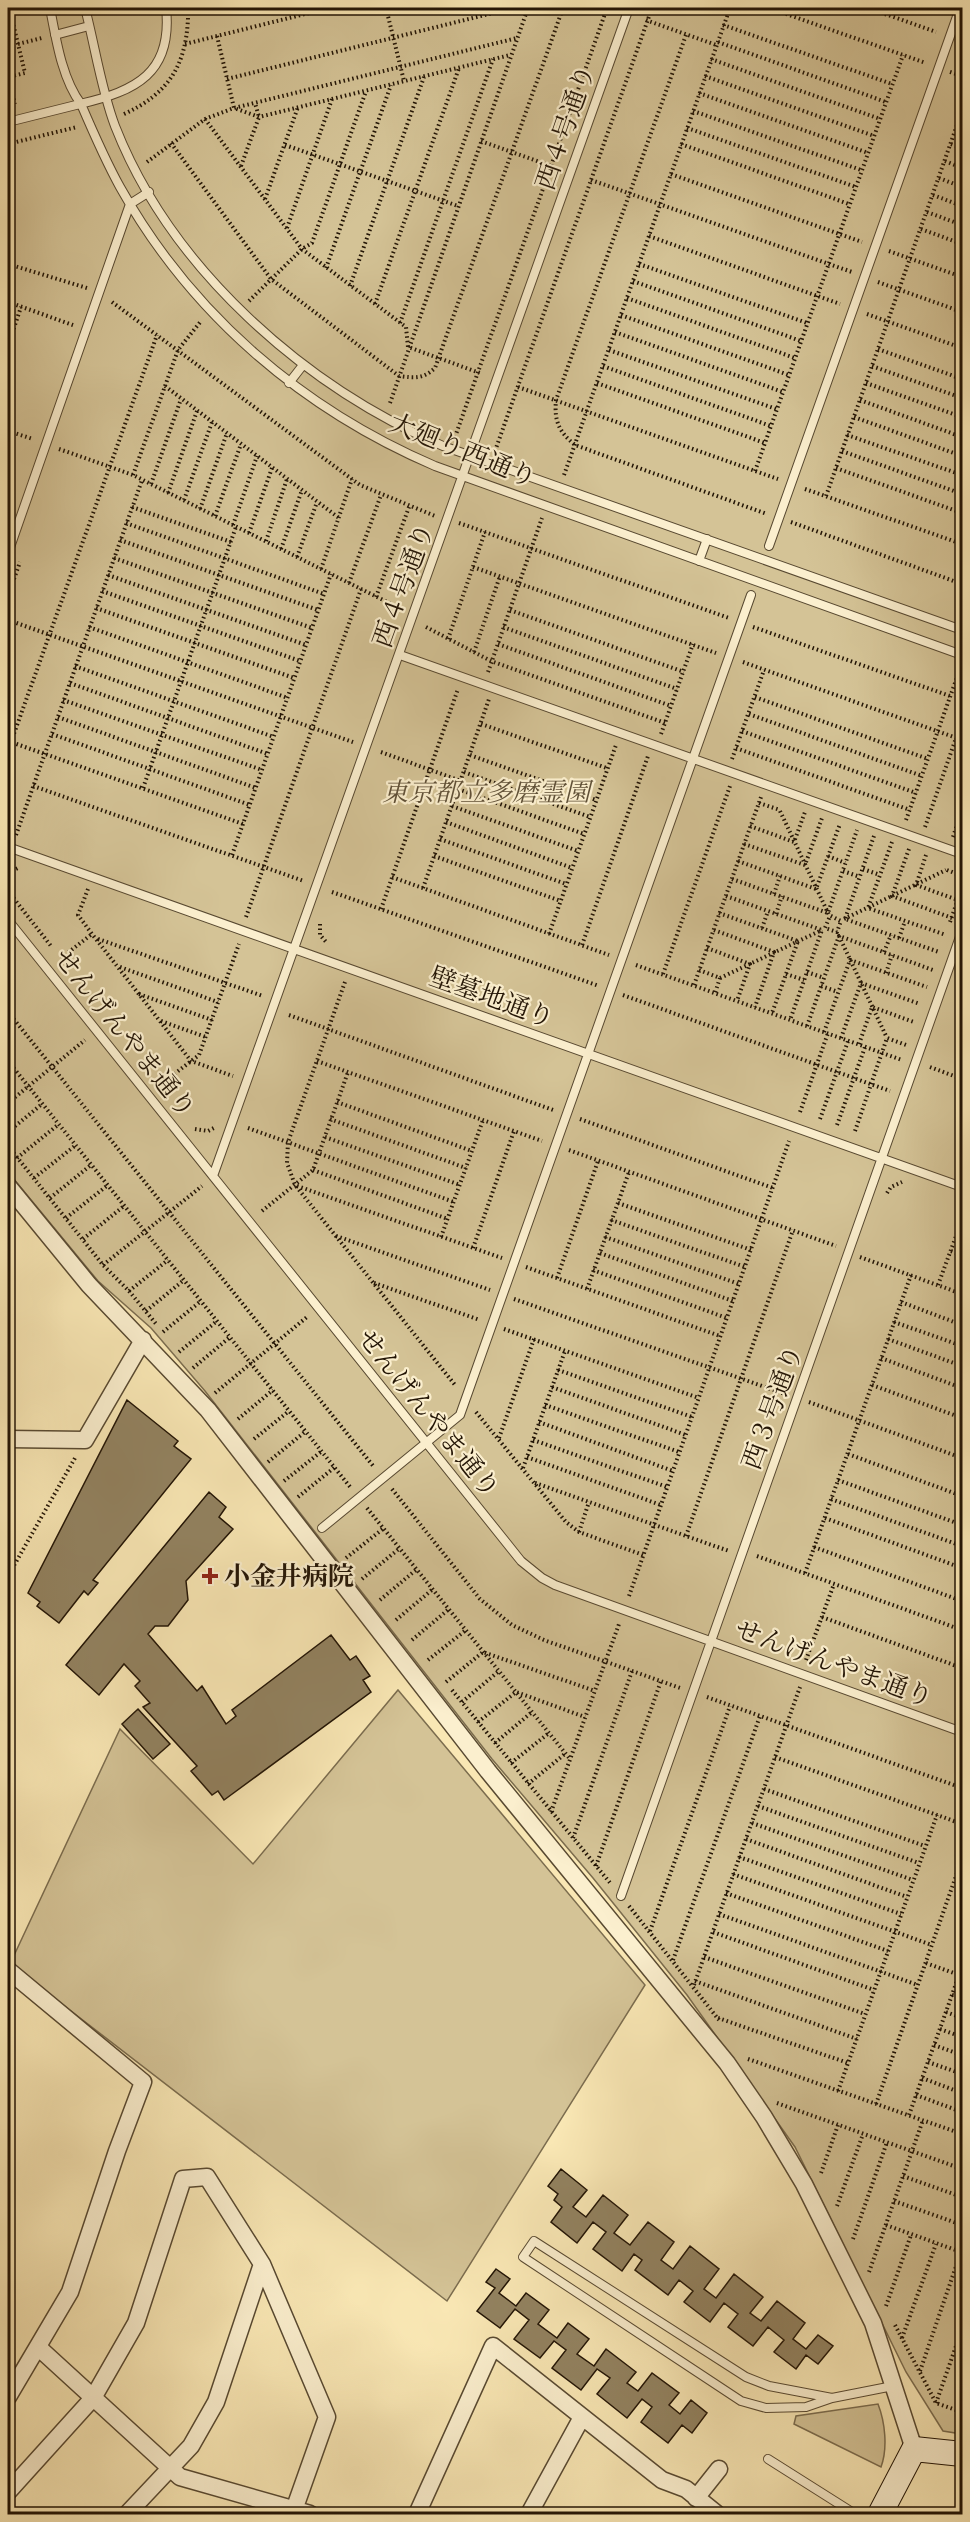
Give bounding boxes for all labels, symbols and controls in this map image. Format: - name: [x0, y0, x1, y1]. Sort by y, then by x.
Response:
- street label: 西４号通り: [530, 61, 602, 194]
- street label: 大廻り西通り: [384, 407, 541, 495]
- street label: 西４号通り: [367, 519, 441, 652]
- park label: 東京都立多磨霊園: [382, 777, 594, 809]
- street label: せんげんやま通り: [46, 943, 202, 1125]
- street label: 壁墓地通り: [425, 961, 558, 1035]
- street label: せんげんやま通り: [350, 1323, 506, 1505]
- street label: 西３号通り: [736, 1341, 810, 1474]
- place label: 小金井病院: [224, 1561, 354, 1593]
- marker: 小金井病院: [201, 1567, 219, 1585]
- street label: せんげんやま通り: [730, 1613, 937, 1715]

